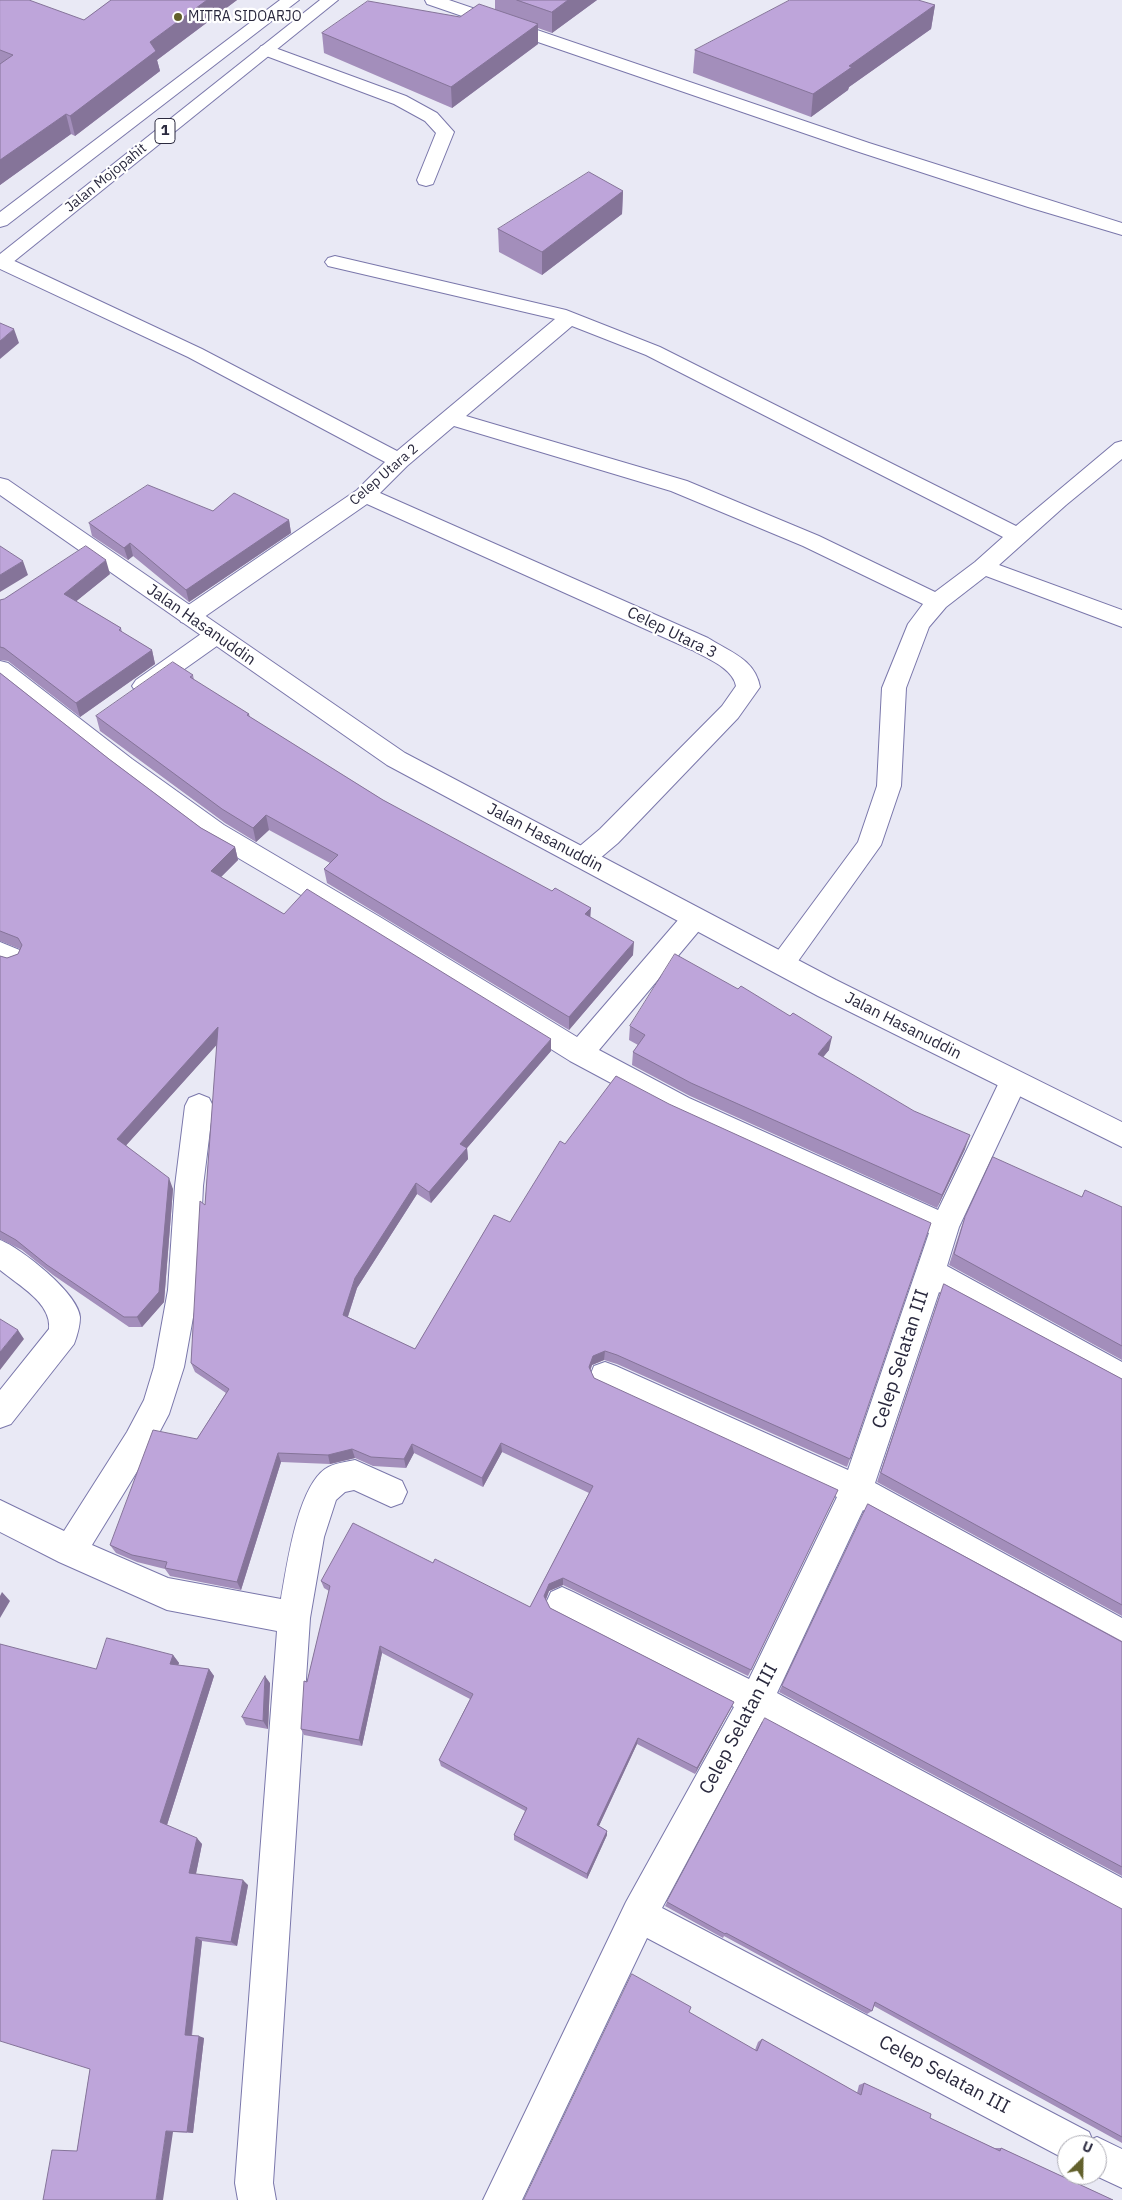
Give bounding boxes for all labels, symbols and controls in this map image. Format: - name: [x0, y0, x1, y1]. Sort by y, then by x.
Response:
- place label: MITRA SIDOARJO: [188, 9, 302, 25]
- marker: MITRA SIDOARJO: [172, 11, 184, 23]
- road number: 1: [155, 118, 175, 144]
- street label: Jalan Mojopahit: [62, 140, 150, 216]
- street label: Celep Utara 2: [346, 441, 422, 509]
- street label: Jalan Hasanuddin: [143, 580, 259, 670]
- street label: Celep Utara 3: [624, 603, 720, 663]
- street label: Jalan Hasanuddin: [484, 799, 606, 877]
- street label: Jalan Hasanuddin: [841, 988, 965, 1064]
- street label: Celep Selatan III: [868, 1287, 934, 1431]
- street label: Celep Selatan III: [695, 1660, 783, 1798]
- street label: Celep Selatan III: [875, 2031, 1013, 2119]
- north arrow: [1057, 2135, 1107, 2185]
- text: U: [1079, 2137, 1095, 2157]

